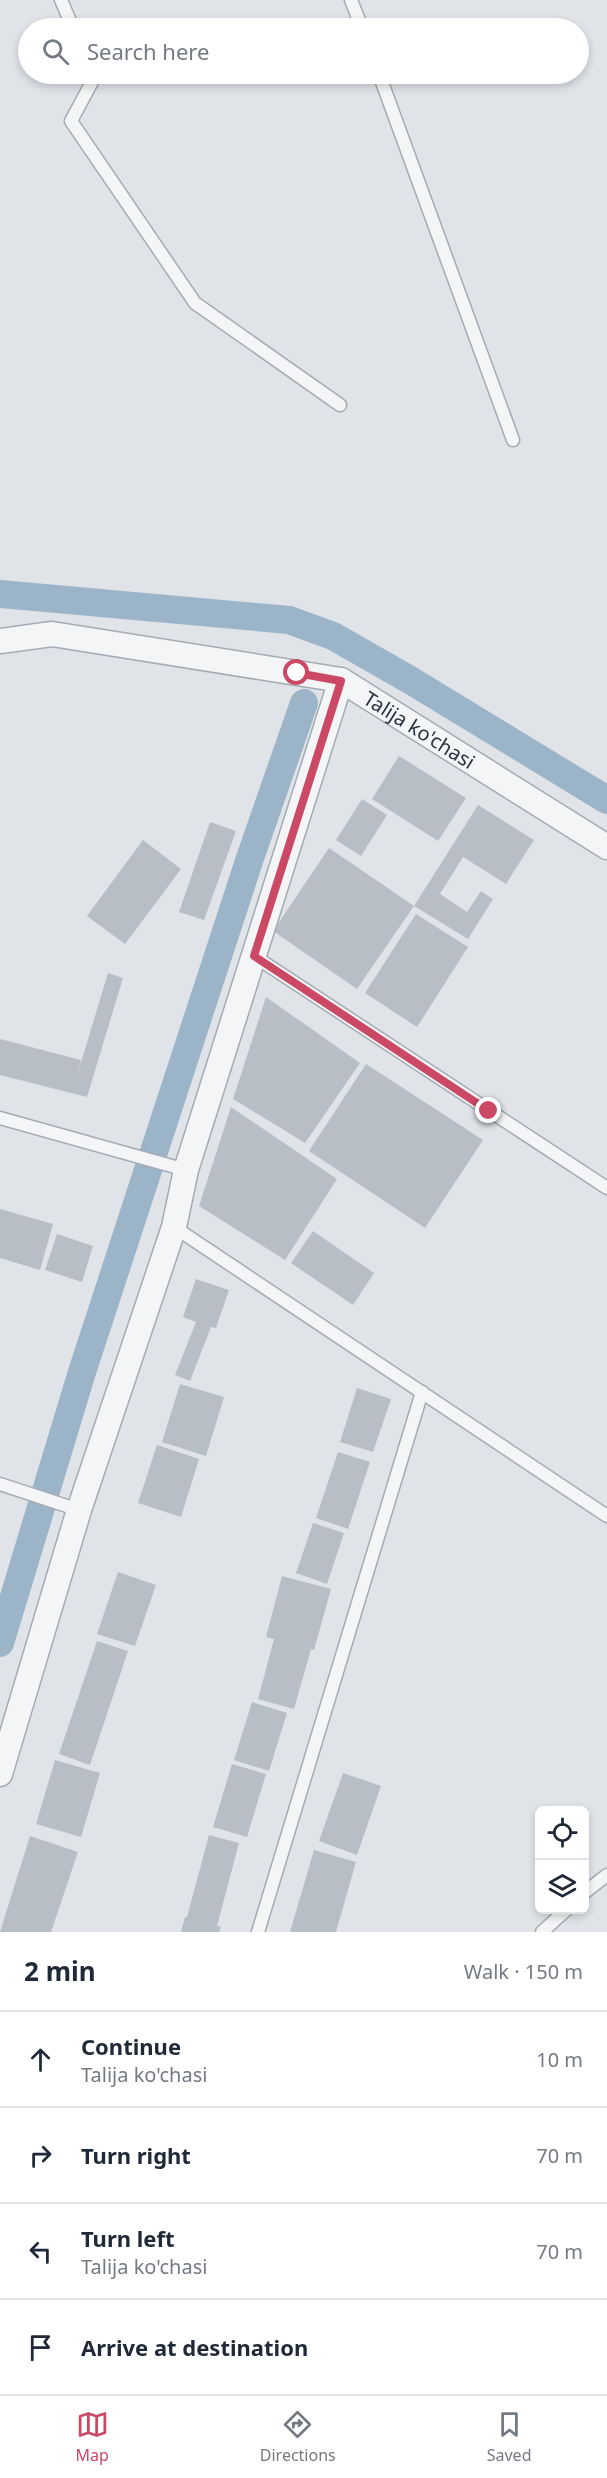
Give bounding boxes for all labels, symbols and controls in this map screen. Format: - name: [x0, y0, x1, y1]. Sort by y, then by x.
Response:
- search box: [18, 18, 589, 84]
- icon: search: [39, 35, 72, 68]
- text: Search here: [87, 36, 209, 66]
- route start: [283, 659, 309, 685]
- street label: Talija ko'chasi: [359, 684, 480, 774]
- route end: [475, 1097, 501, 1123]
- map controls: [535, 1806, 589, 1914]
- button: locate: [535, 1806, 589, 1860]
- button: layers: [535, 1860, 589, 1914]
- text: 2 min: [24, 1953, 96, 1989]
- text: Walk · 150 m: [464, 1958, 583, 1985]
- text: Continue: [81, 2031, 181, 2061]
- icon: ahead: [24, 2043, 57, 2076]
- text: 10 m: [536, 2046, 583, 2073]
- text: Talija ko'chasi: [81, 2061, 207, 2088]
- icon: right: [24, 2139, 57, 2172]
- text: Turn right: [81, 2140, 191, 2170]
- text: 70 m: [536, 2142, 583, 2169]
- text: Turn left: [81, 2223, 175, 2253]
- icon: left: [24, 2235, 57, 2268]
- text: 70 m: [536, 2238, 583, 2265]
- text: Talija ko'chasi: [81, 2253, 207, 2280]
- icon: arrive: [24, 2331, 57, 2364]
- text: Arrive at destination: [81, 2332, 308, 2362]
- tab: Map: [75, 2408, 109, 2466]
- tab: Directions: [260, 2408, 336, 2466]
- tab: Saved: [487, 2408, 531, 2466]

